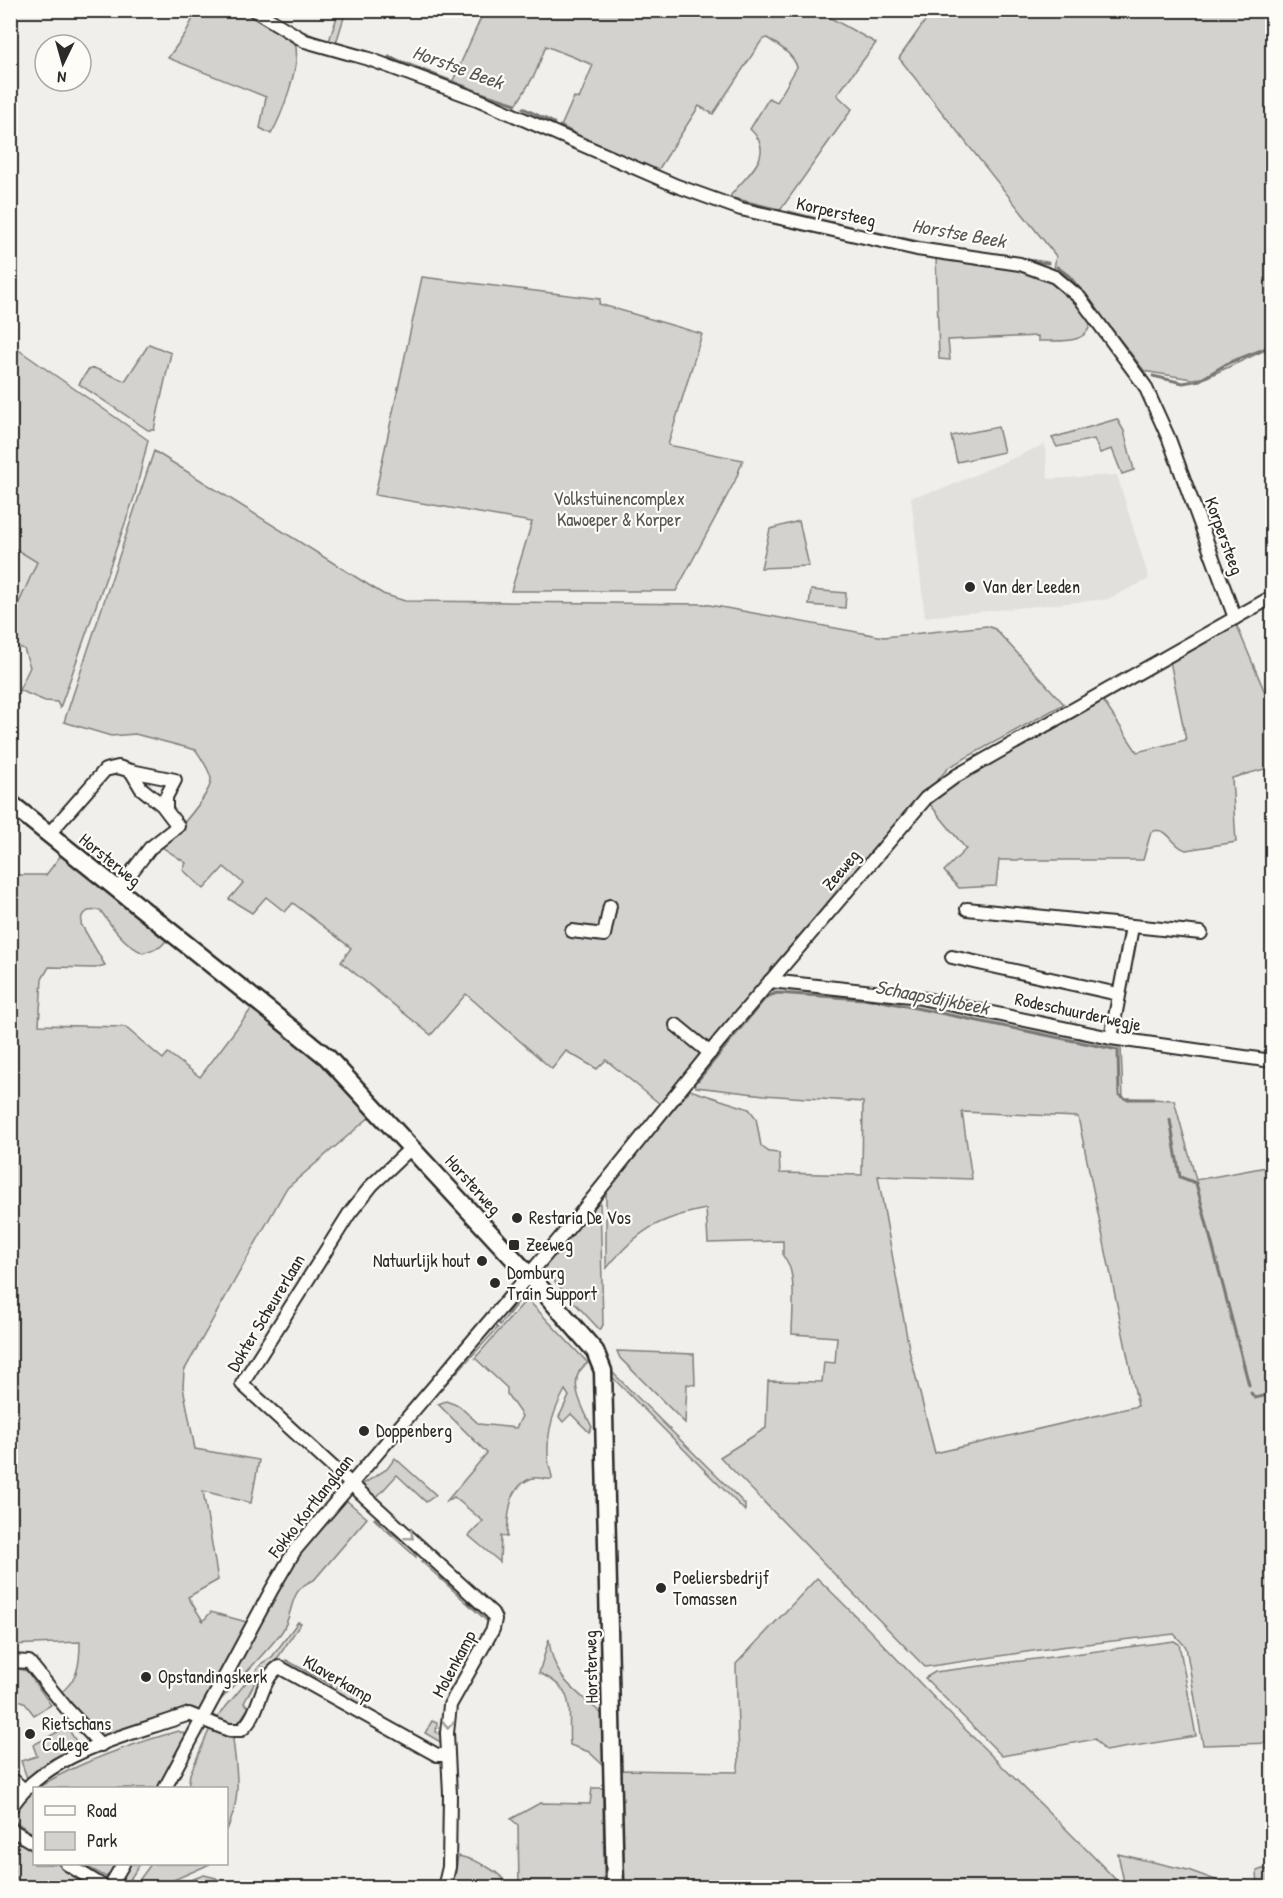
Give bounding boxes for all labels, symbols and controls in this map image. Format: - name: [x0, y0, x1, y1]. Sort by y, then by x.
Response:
- north arrow: [33, 33, 93, 93]
- water label: Horstse Beek: [409, 38, 509, 96]
- text: N: [56, 67, 67, 89]
- street label: Korpersteeg: [794, 190, 878, 233]
- water label: Horstse Beek: [910, 211, 1010, 254]
- park label: Volkstuinencomplex Kawoeper & Korper: [553, 486, 685, 532]
- street label: Korpersteeg: [1199, 494, 1250, 578]
- place label: Van der Leeden: [982, 574, 1080, 599]
- marker: Van der Leeden: [963, 580, 977, 594]
- street label: Horsterweg: [74, 827, 147, 892]
- street label: Zeeweg: [816, 844, 865, 896]
- water label: Schaapsdijkbeek: [873, 972, 993, 1022]
- street label: Rodeschuurderwegje: [1013, 986, 1144, 1037]
- street label: Horsterweg: [440, 1149, 507, 1220]
- place label: Restaria De Vos: [529, 1205, 631, 1230]
- marker: Restaria De Vos: [510, 1211, 524, 1225]
- place label: Zeeweg: [526, 1232, 573, 1257]
- marker: Zeeweg: [507, 1238, 521, 1252]
- place label: Natuurlijk hout: [373, 1248, 471, 1273]
- street label: Dokter Scheurerlaan: [221, 1249, 311, 1376]
- marker: Natuurlijk hout: [475, 1254, 489, 1268]
- place label: Domburg Train Support: [507, 1260, 598, 1306]
- marker: Domburg Train Support: [488, 1276, 502, 1290]
- place label: Doppenberg: [376, 1418, 452, 1443]
- marker: Doppenberg: [357, 1424, 371, 1438]
- street label: Fokko Kortlanglaan: [262, 1449, 359, 1563]
- one-way arrow: [403, 1529, 414, 1540]
- place label: Poeliersbedrijf Tomassen: [673, 1565, 770, 1611]
- marker: Poeliersbedrijf Tomassen: [654, 1581, 668, 1595]
- street label: Molenkamp: [425, 1626, 482, 1702]
- street label: Horsterweg: [577, 1630, 604, 1704]
- street label: Klaverkamp: [299, 1648, 378, 1709]
- place label: Opstandingskerk: [158, 1664, 268, 1689]
- marker: Opstandingskerk: [139, 1670, 153, 1684]
- place label: Rietschans College: [42, 1711, 111, 1757]
- one-way arrow: [442, 1721, 455, 1730]
- marker: Rietschans College: [23, 1727, 37, 1741]
- legend: [33, 1787, 228, 1865]
- text: Road: [87, 1798, 117, 1823]
- text: Park: [87, 1828, 118, 1853]

